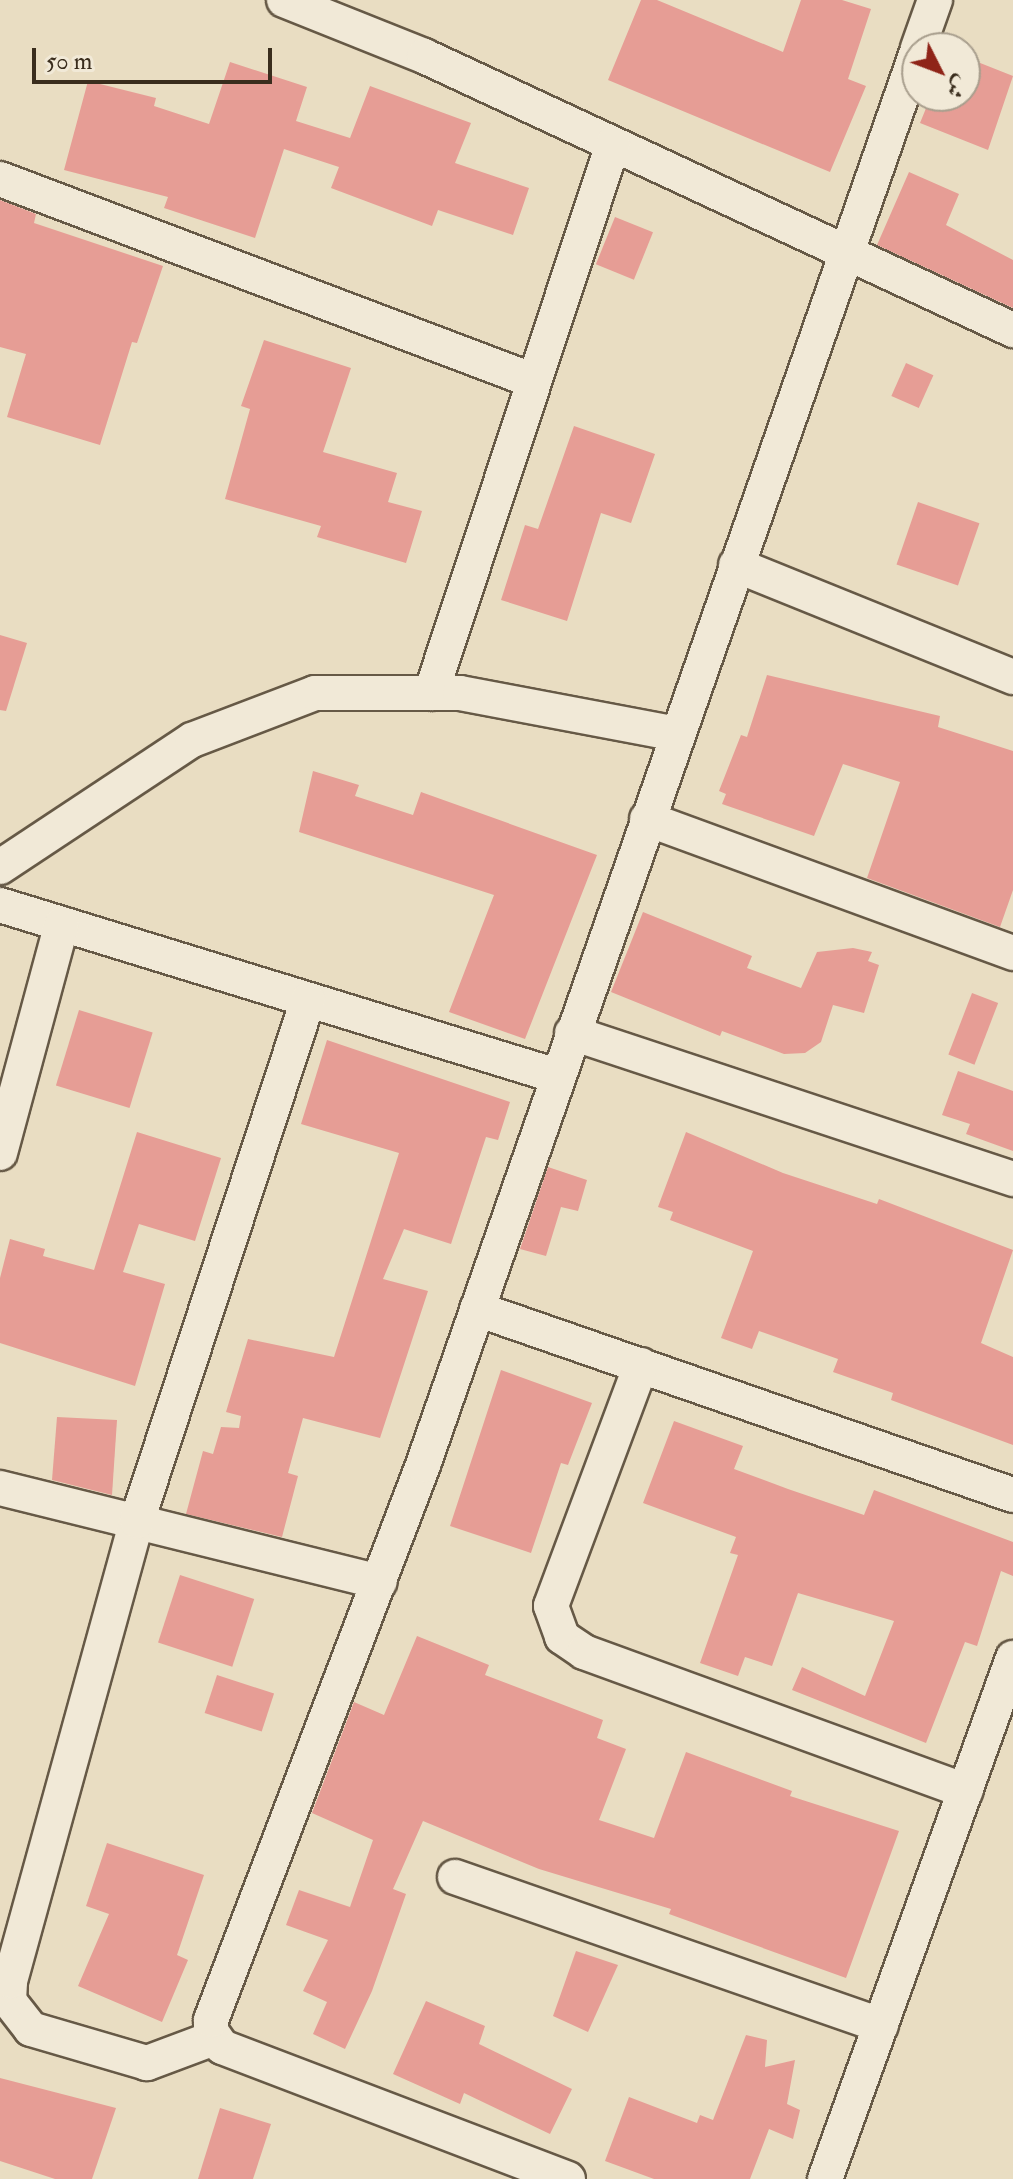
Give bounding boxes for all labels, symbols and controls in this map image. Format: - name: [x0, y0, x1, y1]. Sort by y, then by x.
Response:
- scale bar: [36, 32, 276, 82]
- north arrow: [901, 32, 981, 112]
- text: 50 m: [46, 46, 92, 77]
- text: ش: [940, 69, 975, 104]

